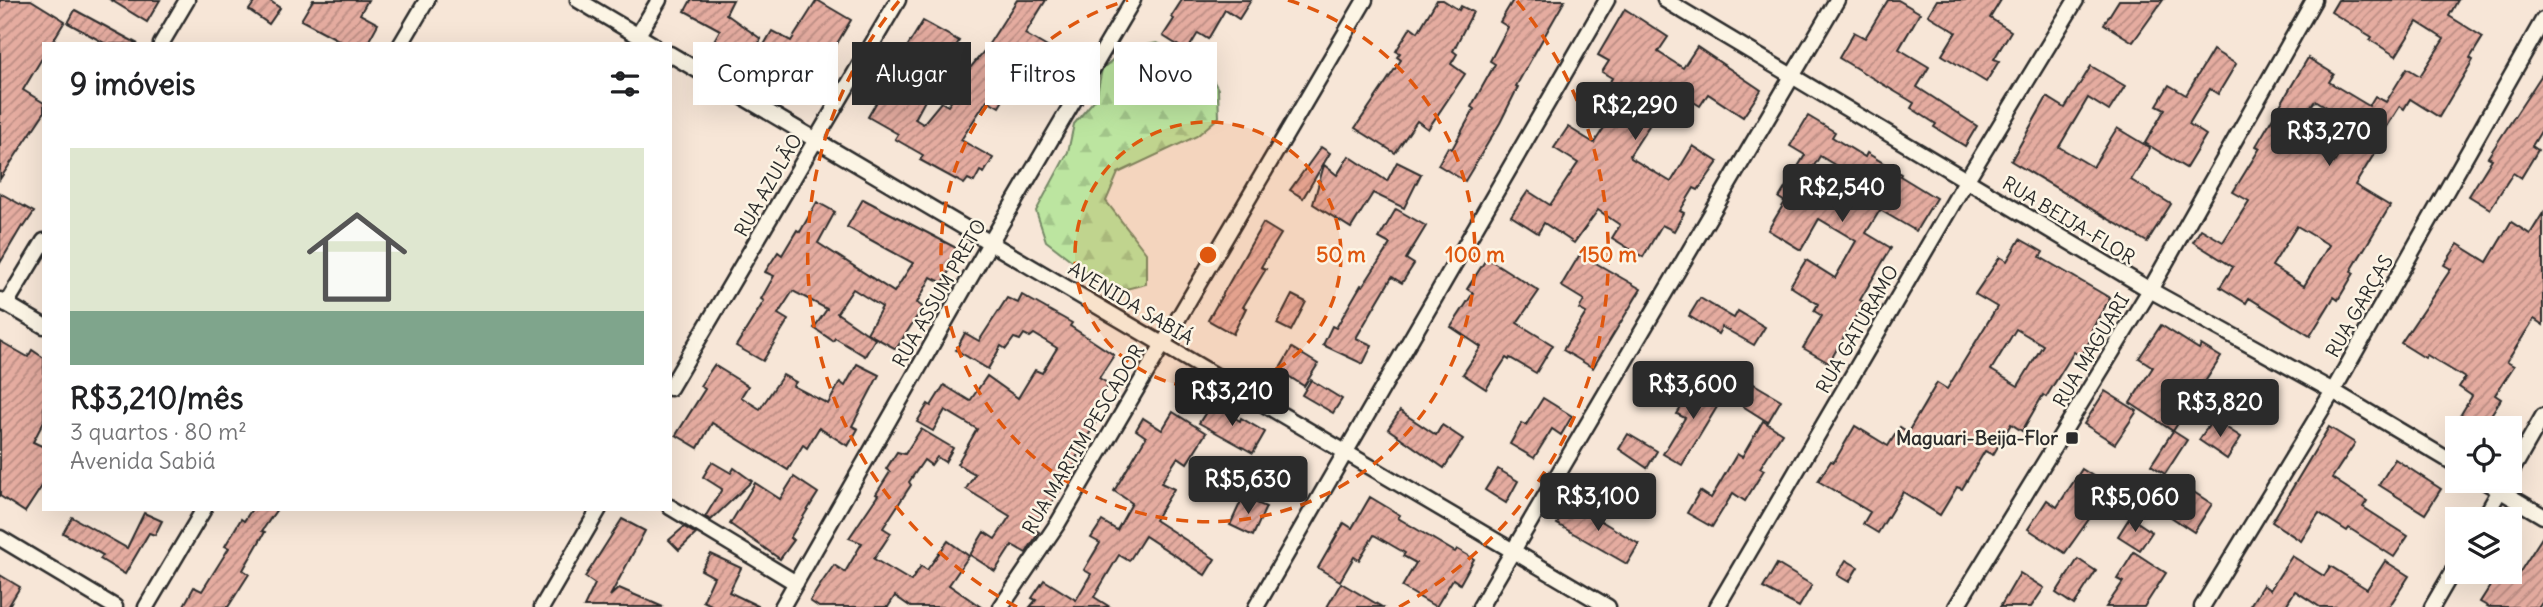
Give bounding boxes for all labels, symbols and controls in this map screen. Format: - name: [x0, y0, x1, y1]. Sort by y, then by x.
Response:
- chip: Comprar: [693, 42, 838, 105]
- chip: Alugar: [852, 42, 971, 105]
- chip: Filtros: [985, 42, 1100, 105]
- chip: Novo: [1114, 42, 1217, 105]
- text: 9 imóveis: [70, 65, 195, 103]
- icon: filters: [606, 65, 644, 103]
- pin: R$2,290: [1570, 82, 1700, 142]
- text: R$2,290: [1592, 90, 1678, 119]
- pin: R$3,270: [2264, 108, 2394, 168]
- text: R$3,270: [2287, 116, 2371, 145]
- street label: RUA AZULÃO: [728, 129, 807, 241]
- pin: R$2,540: [1777, 164, 1907, 224]
- street label: RUA BEIJA-FLOR: [1998, 171, 2140, 269]
- text: R$2,540: [1799, 172, 1885, 201]
- icon: home: [294, 194, 420, 320]
- street label: RUA ASSUM PRETO: [887, 215, 991, 371]
- text: 50 m: [1316, 241, 1366, 268]
- text: 100 m: [1445, 241, 1505, 268]
- text: 150 m: [1579, 241, 1637, 268]
- centre of rings: [1196, 243, 1220, 267]
- street label: RUA GARÇAS: [2320, 250, 2398, 362]
- street label: AVENIDA SABIÁ: [1064, 256, 1198, 350]
- street label: RUA GATURAMO: [1811, 261, 1903, 397]
- street label: RUA MAGUARI: [2048, 289, 2134, 411]
- street label: RUA MARTIM PESCADOR: [1017, 340, 1149, 538]
- pin: R$3,600: [1628, 362, 1758, 421]
- pin: R$3,210: [1167, 368, 1297, 428]
- text: R$3,600: [1649, 369, 1737, 398]
- text: R$3,210: [1191, 376, 1273, 405]
- text: R$3,210/mês: [70, 379, 243, 417]
- pin: R$3,820: [2155, 380, 2285, 439]
- text: R$3,820: [2177, 387, 2263, 416]
- map controls: [2445, 416, 2522, 584]
- button: locate: [2445, 416, 2522, 493]
- text: 3 quartos · 80 m²: [70, 417, 247, 446]
- place label: Maguari-Beija-Flor: [1896, 426, 2058, 450]
- marker: Maguari-Beija-Flor: [2064, 430, 2080, 446]
- text: Avenida Sabiá: [70, 446, 216, 475]
- pin: R$5,630: [1183, 456, 1313, 516]
- text: R$5,630: [1205, 464, 1291, 493]
- pin: R$3,100: [1533, 474, 1663, 533]
- pin: R$5,060: [2070, 475, 2200, 534]
- text: R$3,100: [1556, 481, 1640, 510]
- text: R$5,060: [2091, 482, 2179, 511]
- button: layers: [2445, 507, 2522, 584]

